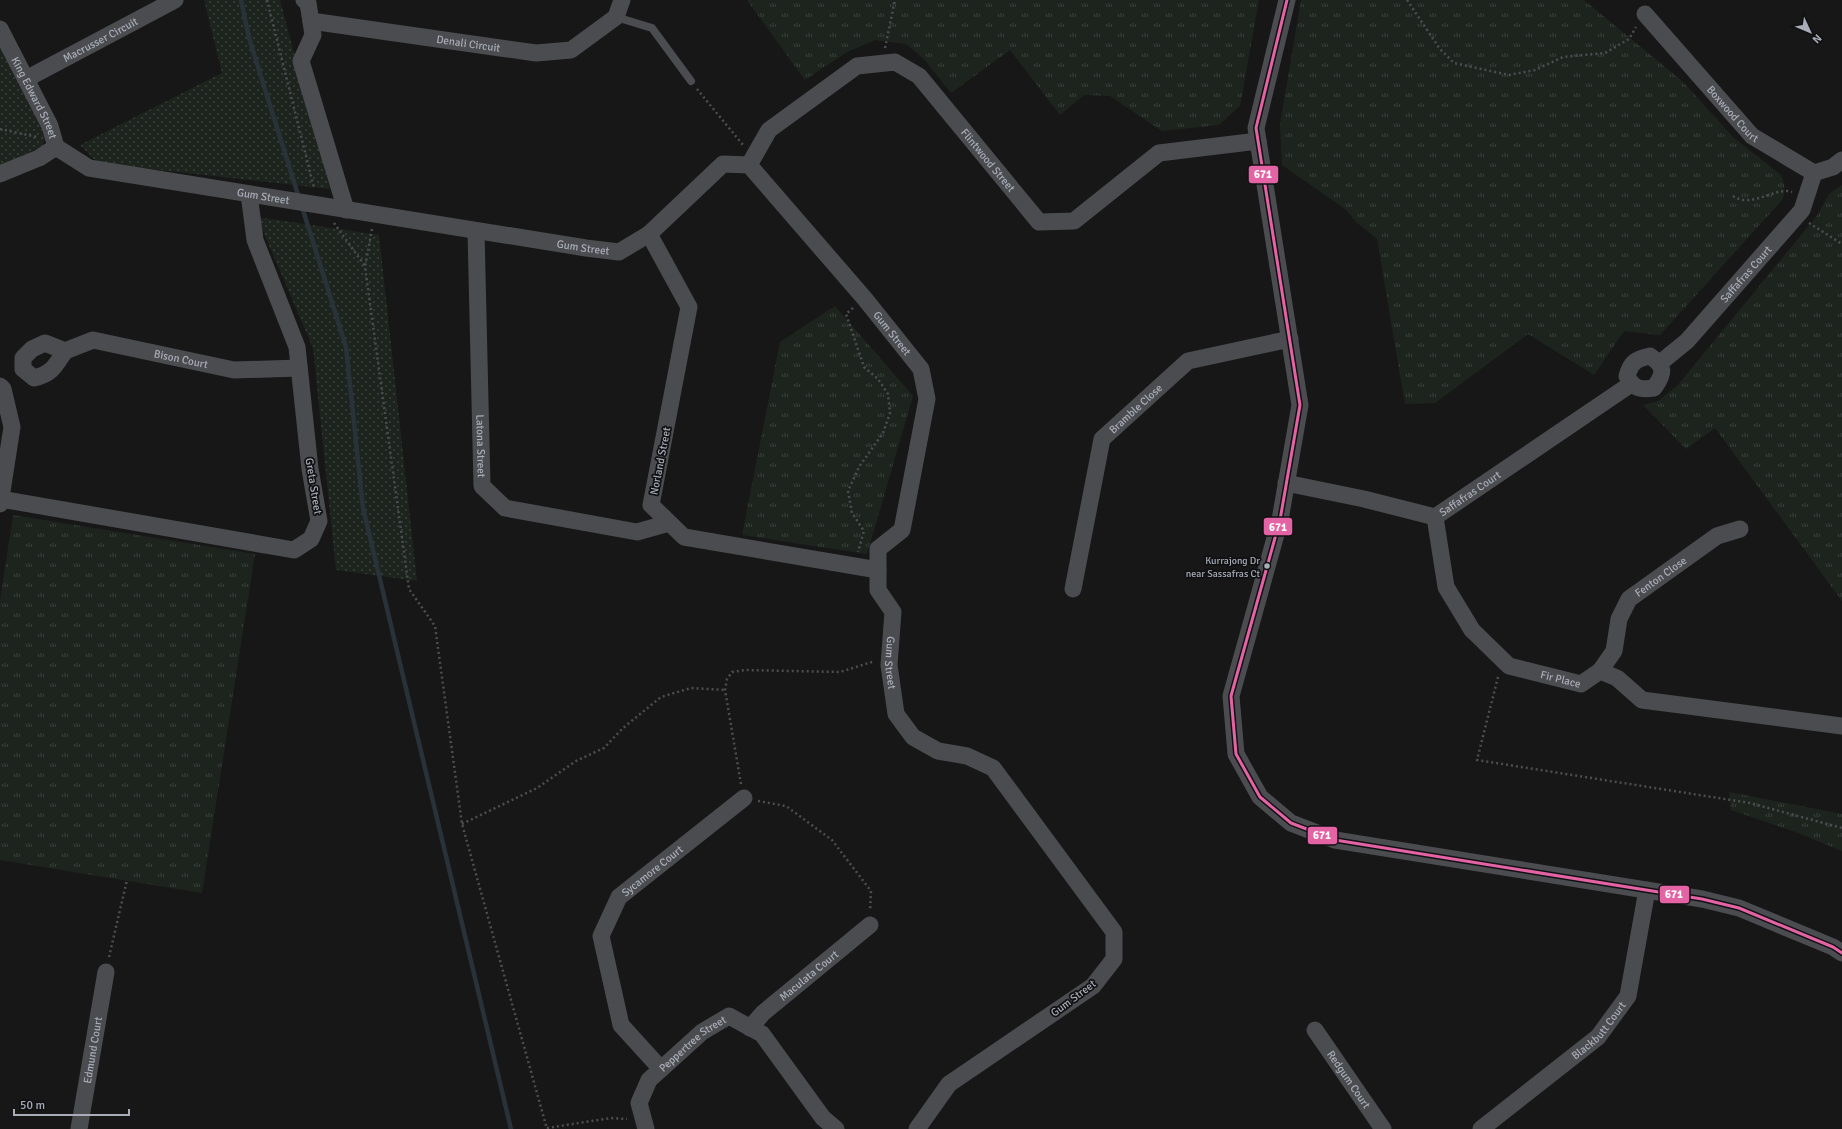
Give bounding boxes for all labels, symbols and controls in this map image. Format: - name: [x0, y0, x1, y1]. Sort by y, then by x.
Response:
- north arrow: [1790, 12, 1830, 52]
- street label: Macrusser Circuit: [61, 15, 140, 65]
- text: N: [1809, 31, 1824, 46]
- street label: Denali Circuit: [436, 33, 501, 55]
- street label: King Edward Street: [8, 55, 59, 140]
- street label: Boxwood Court: [1704, 83, 1761, 145]
- street label: Flintwood Street: [958, 126, 1018, 195]
- line badge: 671: [1248, 165, 1279, 184]
- text: 671: [1254, 168, 1272, 181]
- street label: Gum Street: [236, 186, 291, 207]
- street label: Gum Street: [556, 237, 610, 258]
- street label: Saffafras Court: [1718, 243, 1775, 305]
- street label: Gum Street: [870, 309, 914, 358]
- street label: Bison Court: [153, 347, 209, 371]
- street label: Bramble Close: [1106, 381, 1165, 436]
- street label: Latona Street: [473, 414, 488, 478]
- street label: Norland Street: [648, 426, 673, 496]
- street label: Greta Street: [303, 457, 324, 515]
- street label: Saffafras Court: [1437, 468, 1503, 519]
- line badge: 671: [1263, 517, 1293, 536]
- text: 671: [1269, 521, 1287, 534]
- street label: Fenton Close: [1632, 554, 1689, 600]
- place label: Kurrajong Dr near Sassafras Ct: [1186, 555, 1260, 580]
- marker: Kurrajong Dr near Sassafras Ct: [1262, 561, 1272, 571]
- street label: Gum Street: [882, 636, 898, 690]
- street label: Fir Place: [1539, 668, 1582, 691]
- line badge: 671: [1307, 826, 1338, 845]
- text: 671: [1313, 829, 1331, 842]
- street label: Sycamore Court: [619, 843, 686, 899]
- line badge: 671: [1659, 885, 1690, 904]
- text: 671: [1665, 888, 1683, 901]
- street label: Maculata Court: [777, 948, 841, 1004]
- street label: Gum Street: [1048, 977, 1098, 1020]
- street label: Blackbutt Court: [1569, 999, 1629, 1062]
- street label: Peppertree Street: [657, 1013, 729, 1075]
- street label: Edmund Court: [81, 1016, 105, 1085]
- street label: Redgum Court: [1324, 1048, 1373, 1111]
- scale bar: [14, 1091, 129, 1117]
- text: 50 m: [20, 1098, 45, 1113]

